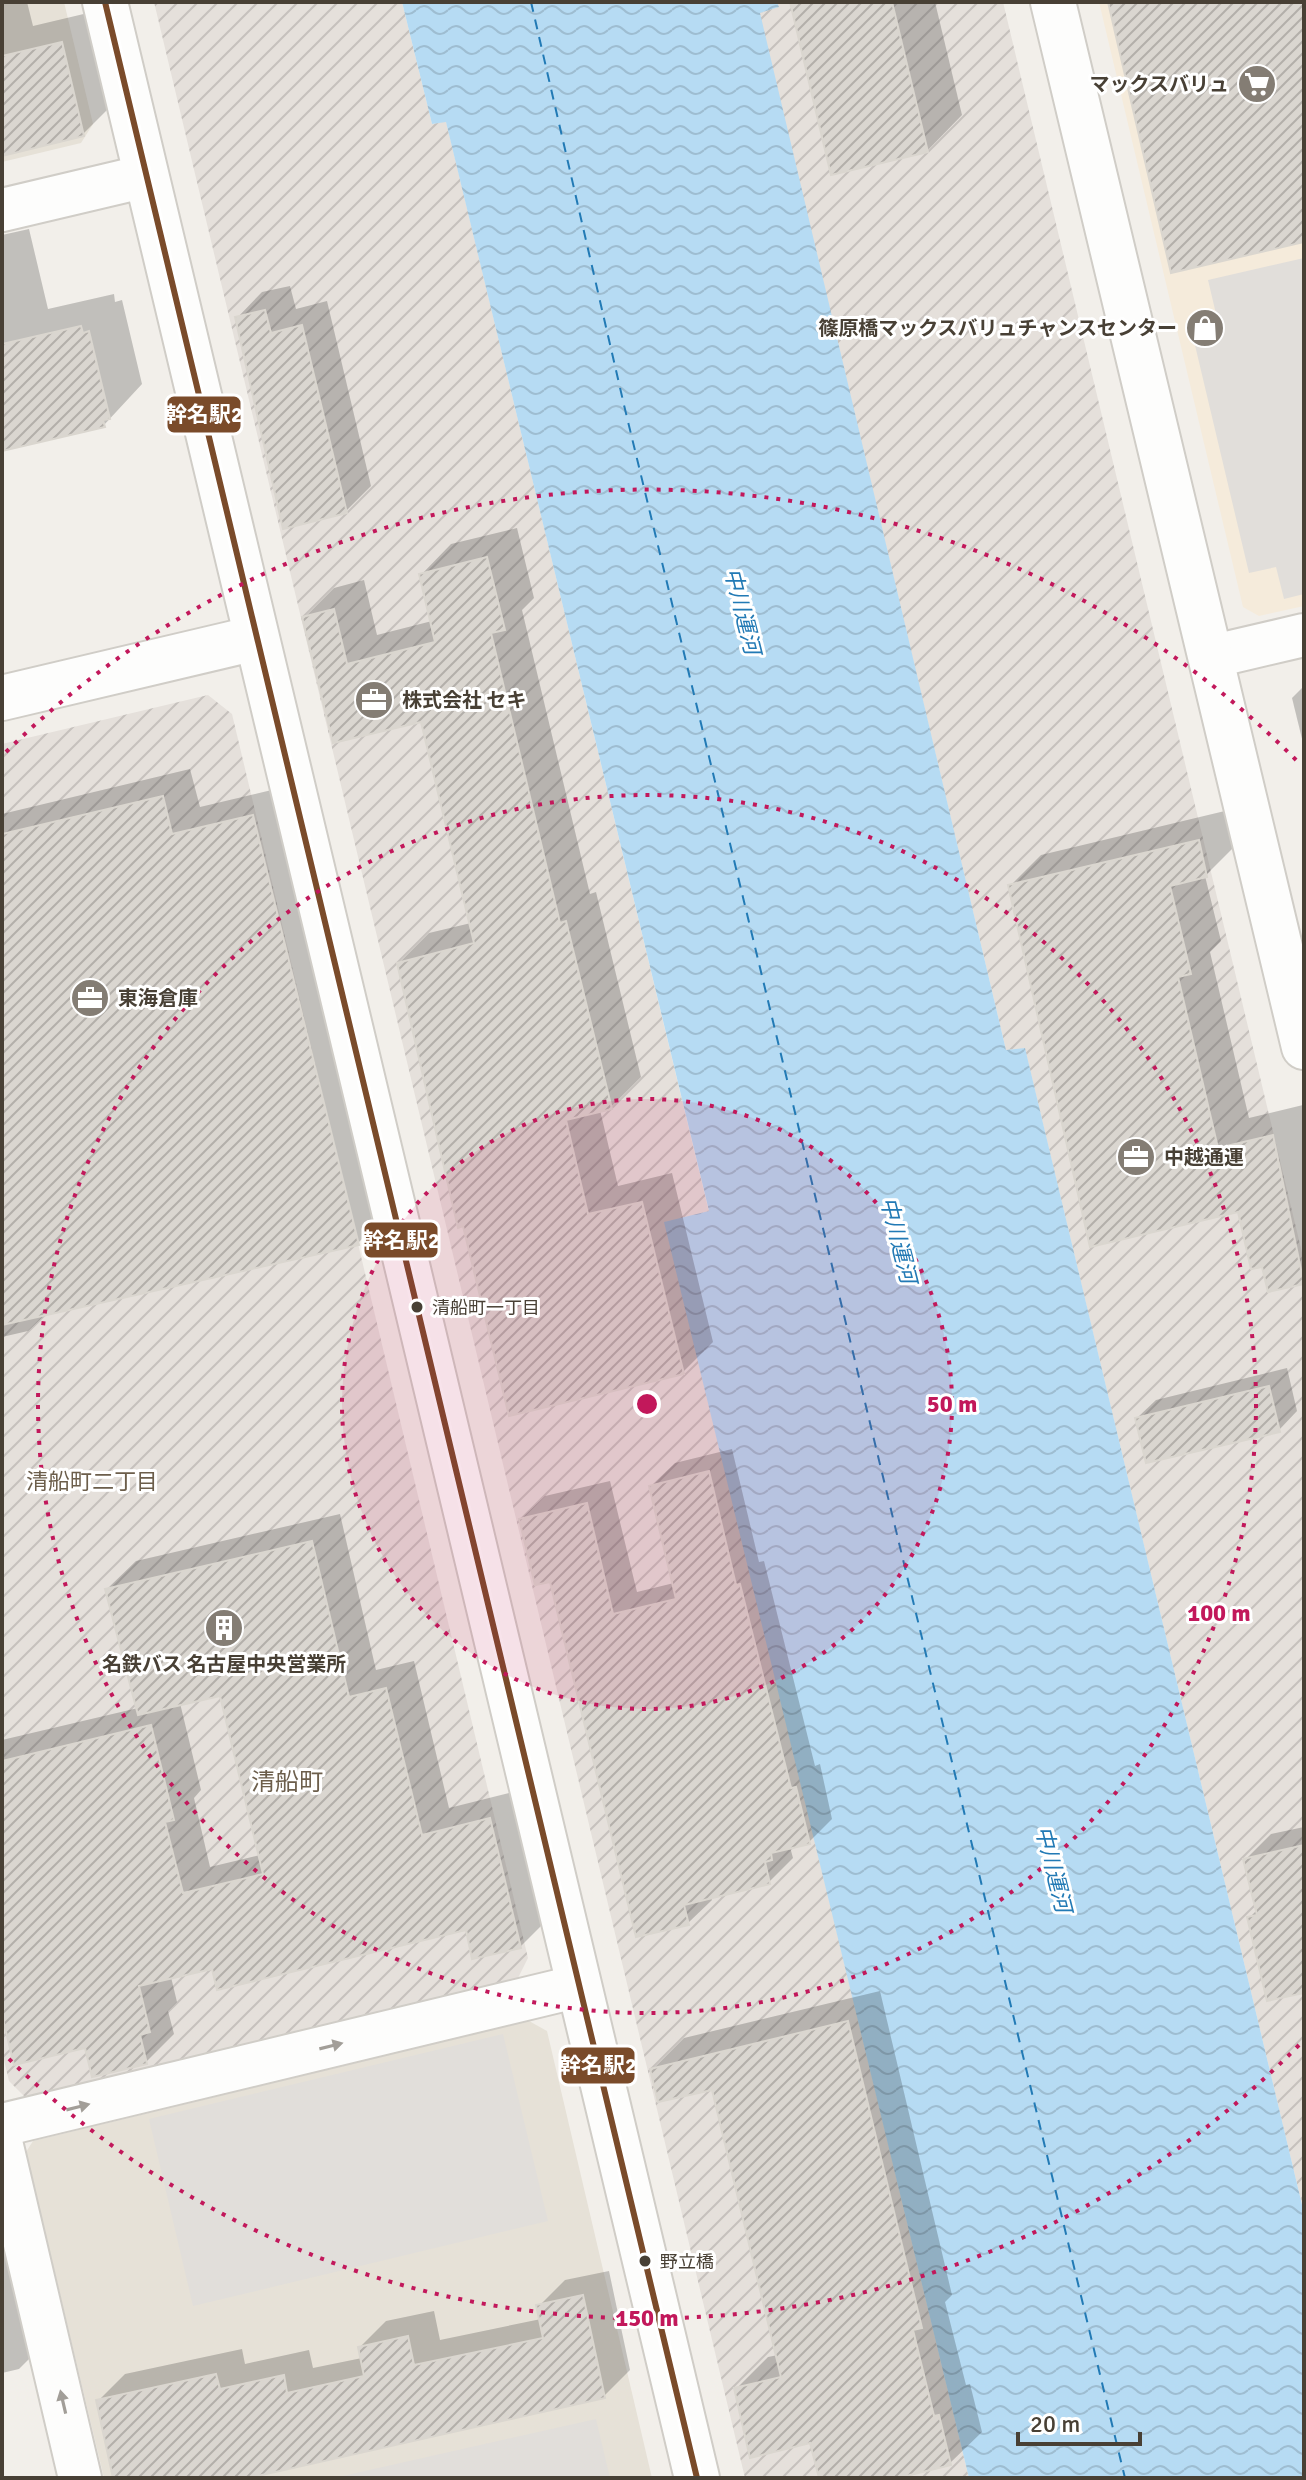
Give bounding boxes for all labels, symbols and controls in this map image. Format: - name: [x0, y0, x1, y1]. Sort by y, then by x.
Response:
- supermarket icon: マックスバリュ: [1236, 63, 1278, 105]
- place label: マックスバリュ: [1090, 72, 1229, 97]
- shop icon: 篠原橋マックスバリュチャンスセンター: [1184, 307, 1226, 349]
- place label: 篠原橋マックスバリュチャンスセンター: [818, 316, 1177, 341]
- line badge: 幹名駅2: [166, 395, 242, 434]
- text: 幹名駅2: [165, 401, 243, 428]
- water label: 中川運河: [719, 565, 767, 661]
- office icon: 株式会社 セキ: [353, 679, 395, 721]
- place label: 株式会社 セキ: [402, 688, 526, 713]
- office icon: 東海倉庫: [69, 977, 111, 1019]
- place label: 東海倉庫: [118, 986, 198, 1011]
- office icon: 中越通運: [1115, 1136, 1157, 1178]
- place label: 中越通運: [1164, 1145, 1244, 1170]
- water label: 中川運河: [875, 1194, 923, 1290]
- line badge: 幹名駅2: [363, 1221, 439, 1259]
- text: 幹名駅2: [362, 1227, 440, 1254]
- place label: 清船町一丁目: [432, 1297, 540, 1319]
- marker: 清船町一丁目: [409, 1299, 425, 1315]
- text: 50 m: [927, 1389, 977, 1419]
- centre of rings: [633, 1390, 661, 1418]
- district label: 清船町二丁目: [26, 1468, 158, 1495]
- text: 100 m: [1187, 1598, 1251, 1628]
- building icon: 名鉄バス 名古屋中央営業所: [203, 1607, 245, 1649]
- place label: 名鉄バス 名古屋中央営業所: [102, 1652, 346, 1677]
- district label: 清船町: [251, 1767, 323, 1797]
- water label: 中川運河: [1030, 1823, 1078, 1919]
- one-way arrow: [318, 2039, 343, 2051]
- line badge: 幹名駅2: [560, 2046, 636, 2085]
- text: 幹名駅2: [559, 2052, 637, 2079]
- one-way arrow: [65, 2100, 90, 2112]
- place label: 野立橋: [660, 2251, 714, 2273]
- marker: 野立橋: [637, 2253, 653, 2269]
- text: 150 m: [615, 2303, 679, 2333]
- one-way arrow: [56, 2389, 68, 2414]
- scale bar: [1018, 2396, 1140, 2446]
- text: 20 m: [1030, 2409, 1080, 2439]

